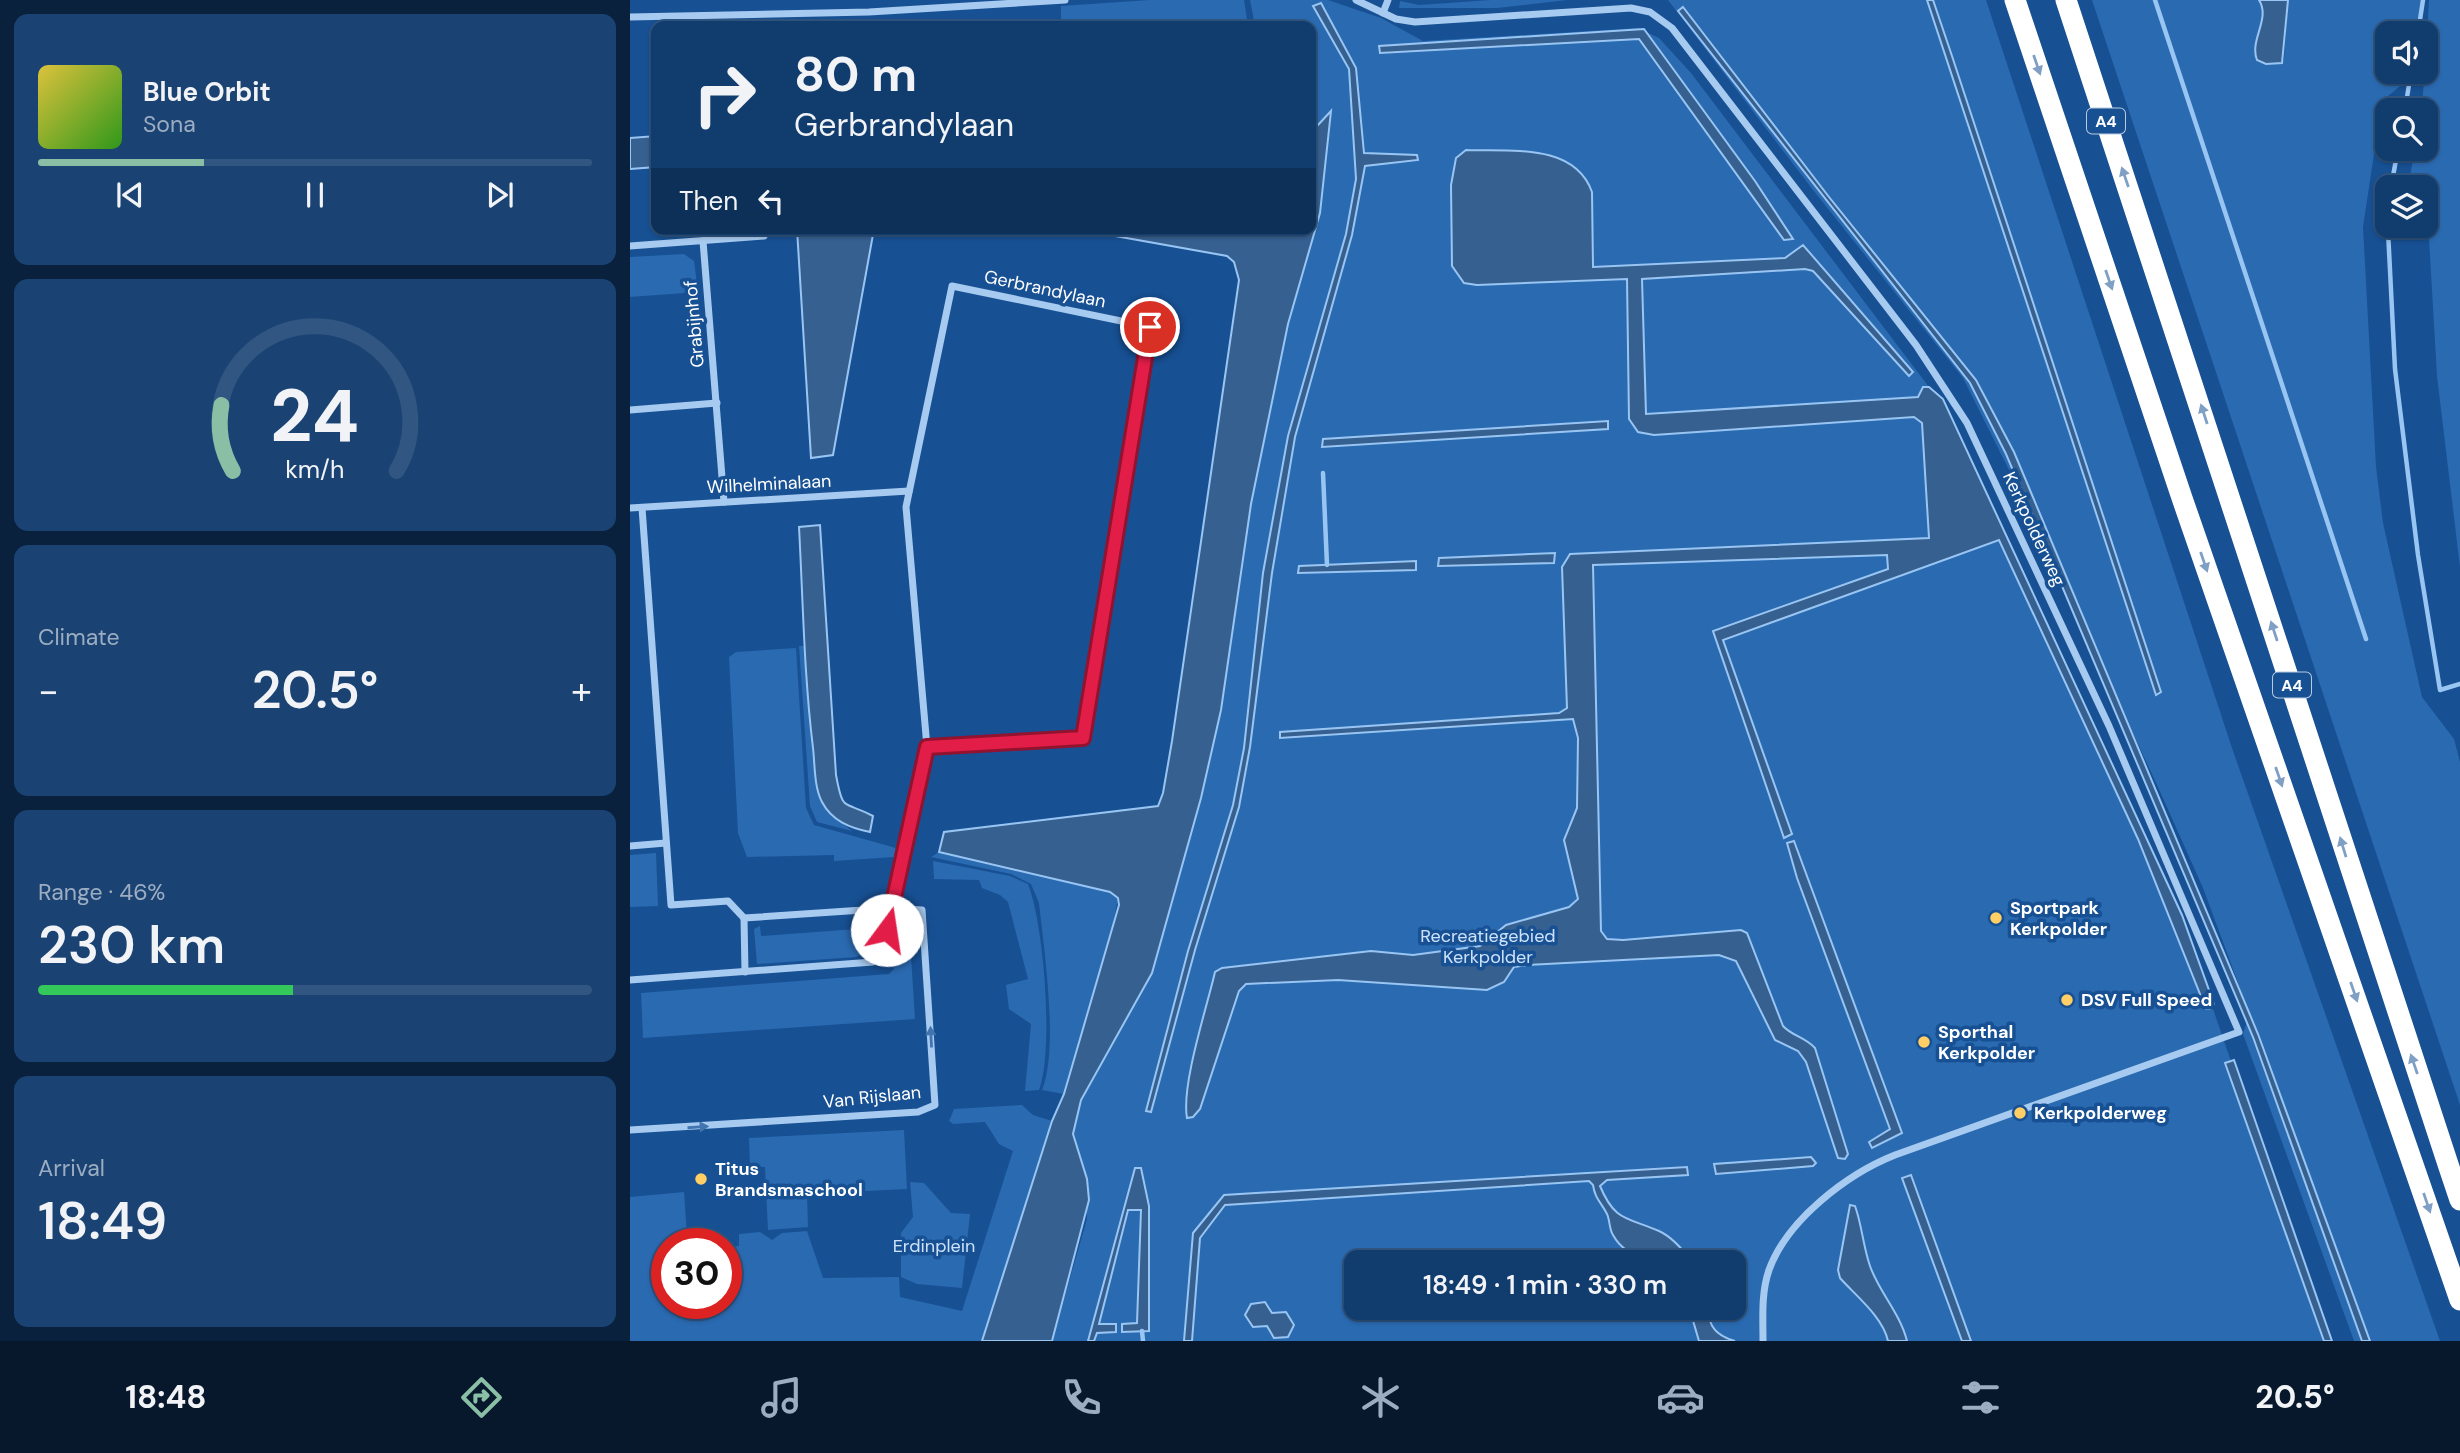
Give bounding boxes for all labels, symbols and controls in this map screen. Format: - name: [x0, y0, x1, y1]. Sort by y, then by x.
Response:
- map controls: [2375, 21, 2438, 238]
- button: sound: [2375, 21, 2438, 84]
- text: 80 m: [794, 42, 917, 106]
- icon: right: [679, 49, 770, 140]
- one-way arrow: [2032, 54, 2043, 75]
- text: Blue Orbit: [143, 75, 271, 109]
- button: search: [2375, 98, 2438, 161]
- text: Gerbrandylaan: [794, 104, 1014, 146]
- road number: A4: [2087, 108, 2125, 134]
- text: Sona: [143, 109, 196, 139]
- one-way arrow: [2119, 166, 2130, 187]
- button: layers: [2375, 175, 2438, 238]
- icon: previous: [111, 176, 149, 214]
- icon: pause: [296, 176, 334, 214]
- icon: next: [481, 176, 519, 214]
- icon: left: [752, 182, 790, 220]
- text: Then: [679, 184, 738, 218]
- street label: Gerbrandylaan: [982, 264, 1108, 314]
- one-way arrow: [2104, 270, 2115, 291]
- street label: Grabijnhof: [678, 279, 710, 369]
- pin: [1120, 297, 1180, 357]
- icon: arrive: [1131, 308, 1169, 346]
- text: 24: [271, 370, 359, 465]
- one-way arrow: [2198, 404, 2208, 425]
- text: km/h: [285, 453, 345, 486]
- street label: Kerkpolderweg: [1997, 468, 2071, 590]
- street label: Wilhelminalaan: [706, 469, 832, 499]
- one-way arrow: [2199, 552, 2210, 573]
- one-way arrow: [2268, 620, 2279, 641]
- text: Climate: [38, 622, 120, 652]
- text: 20.5°: [252, 656, 378, 724]
- text: −: [38, 666, 59, 716]
- text: +: [571, 666, 592, 716]
- road number: A4: [2273, 672, 2311, 698]
- one-way arrow: [2274, 767, 2285, 788]
- one-way arrow: [2337, 837, 2347, 858]
- text: Range · 46%: [38, 877, 165, 907]
- position arrow: [850, 893, 924, 967]
- place label: Sportpark Kerkpolder: [2010, 896, 2107, 941]
- marker: Sportpark Kerkpolder: [1988, 910, 2004, 926]
- text: 230 km: [38, 911, 225, 979]
- park label: Recreatiegebied Kerkpolder: [1420, 924, 1556, 969]
- one-way arrow: [2349, 982, 2360, 1003]
- place label: DSV Full Speed: [2081, 988, 2212, 1012]
- marker: DSV Full Speed: [2059, 992, 2075, 1008]
- place label: Sporthal Kerkpolder: [1938, 1020, 2035, 1065]
- one-way arrow: [925, 1026, 936, 1048]
- marker: Sporthal Kerkpolder: [1916, 1034, 1932, 1050]
- one-way arrow: [2408, 1053, 2419, 1074]
- street label: Van Rijslaan: [822, 1080, 922, 1114]
- place label: Kerkpolderweg: [2034, 1101, 2167, 1125]
- marker: Kerkpolderweg: [2012, 1105, 2028, 1121]
- one-way arrow: [687, 1121, 709, 1132]
- text: Arrival: [38, 1153, 105, 1183]
- place label: Titus Brandsmaschool: [715, 1157, 863, 1202]
- marker: Titus Brandsmaschool: [693, 1171, 709, 1187]
- text: 18:49: [38, 1187, 167, 1255]
- one-way arrow: [2422, 1193, 2433, 1214]
- speed limit sign: 30: [651, 1228, 742, 1319]
- park label: Erdinplein: [893, 1234, 975, 1258]
- text: 18:49 · 1 min · 330 m: [1423, 1268, 1667, 1302]
- icon: directions: [457, 1373, 506, 1422]
- icon: music: [757, 1373, 806, 1422]
- icon: phone: [1057, 1373, 1106, 1422]
- icon: climate: [1356, 1373, 1405, 1422]
- icon: car: [1656, 1373, 1705, 1422]
- icon: filters: [1956, 1373, 2005, 1422]
- text: 18:48: [125, 1376, 206, 1418]
- text: 20.5°: [2255, 1376, 2335, 1418]

